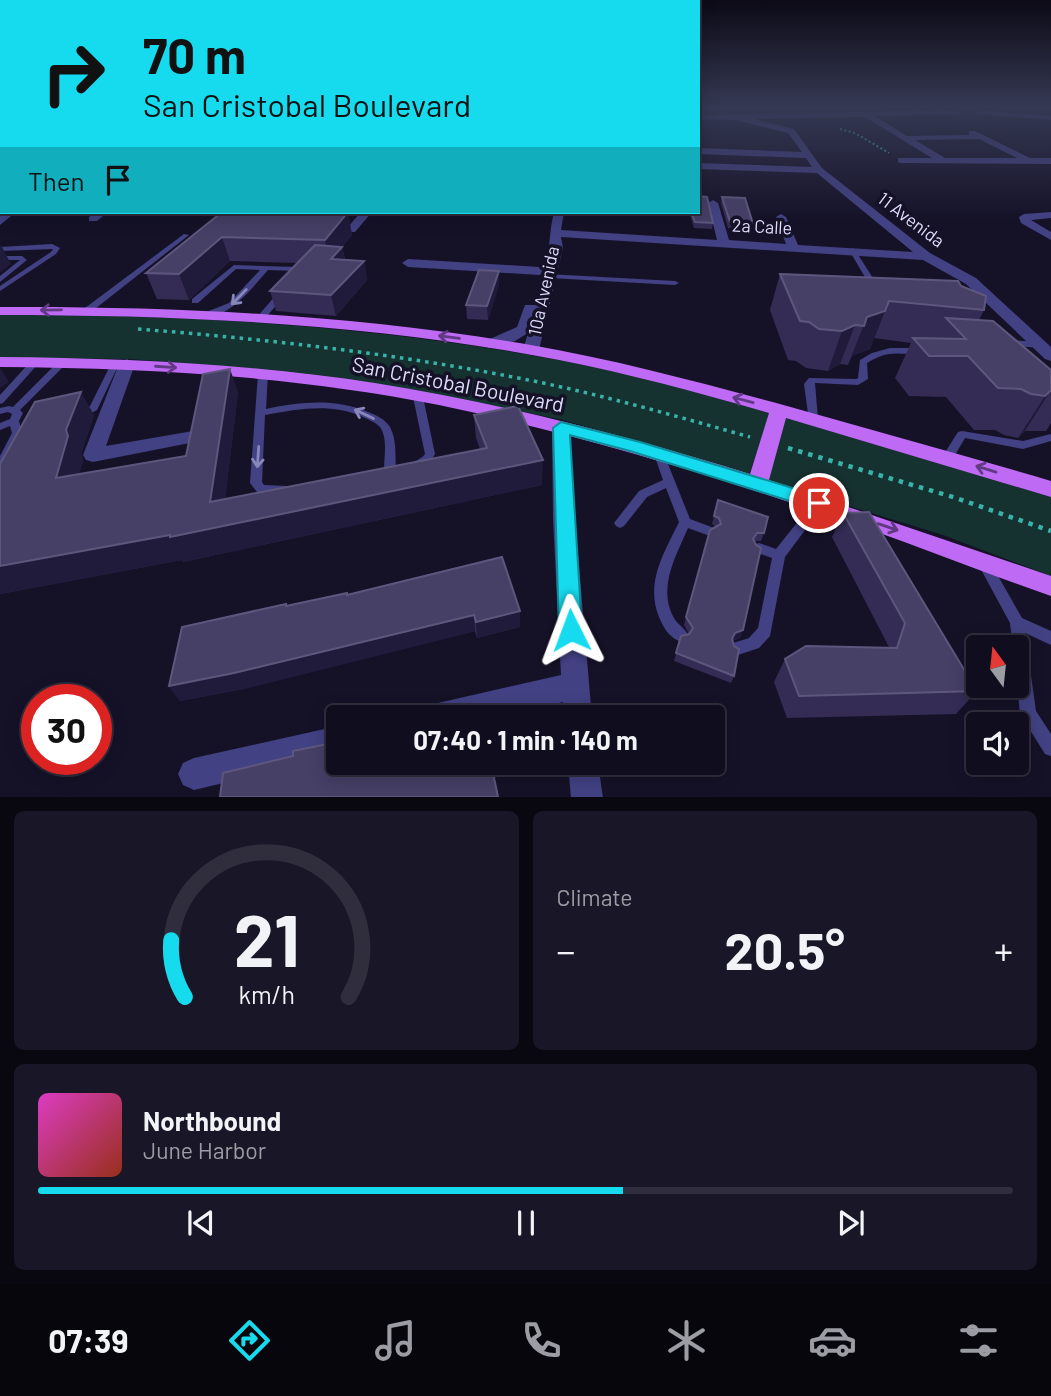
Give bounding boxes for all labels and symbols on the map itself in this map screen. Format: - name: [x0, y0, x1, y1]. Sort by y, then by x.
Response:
- street label: 11 Avenida: [874, 187, 949, 251]
- street label: 2a Calle: [731, 213, 793, 239]
- street label: 10a Avenida: [523, 244, 563, 338]
- one-way arrow: [230, 288, 247, 305]
- one-way arrow: [40, 303, 63, 317]
- one-way arrow: [438, 331, 461, 344]
- street label: San Cristobal Boulevard: [350, 351, 566, 416]
- one-way arrow: [154, 361, 177, 374]
- one-way arrow: [732, 393, 754, 406]
- one-way arrow: [354, 407, 375, 420]
- one-way arrow: [251, 445, 264, 468]
- one-way arrow: [975, 461, 997, 474]
- pin: [789, 473, 849, 533]
- one-way arrow: [876, 522, 898, 534]
- position arrow: [534, 593, 608, 667]
- north arrow: [966, 635, 1029, 698]
- speed limit sign: 30: [21, 684, 112, 775]

